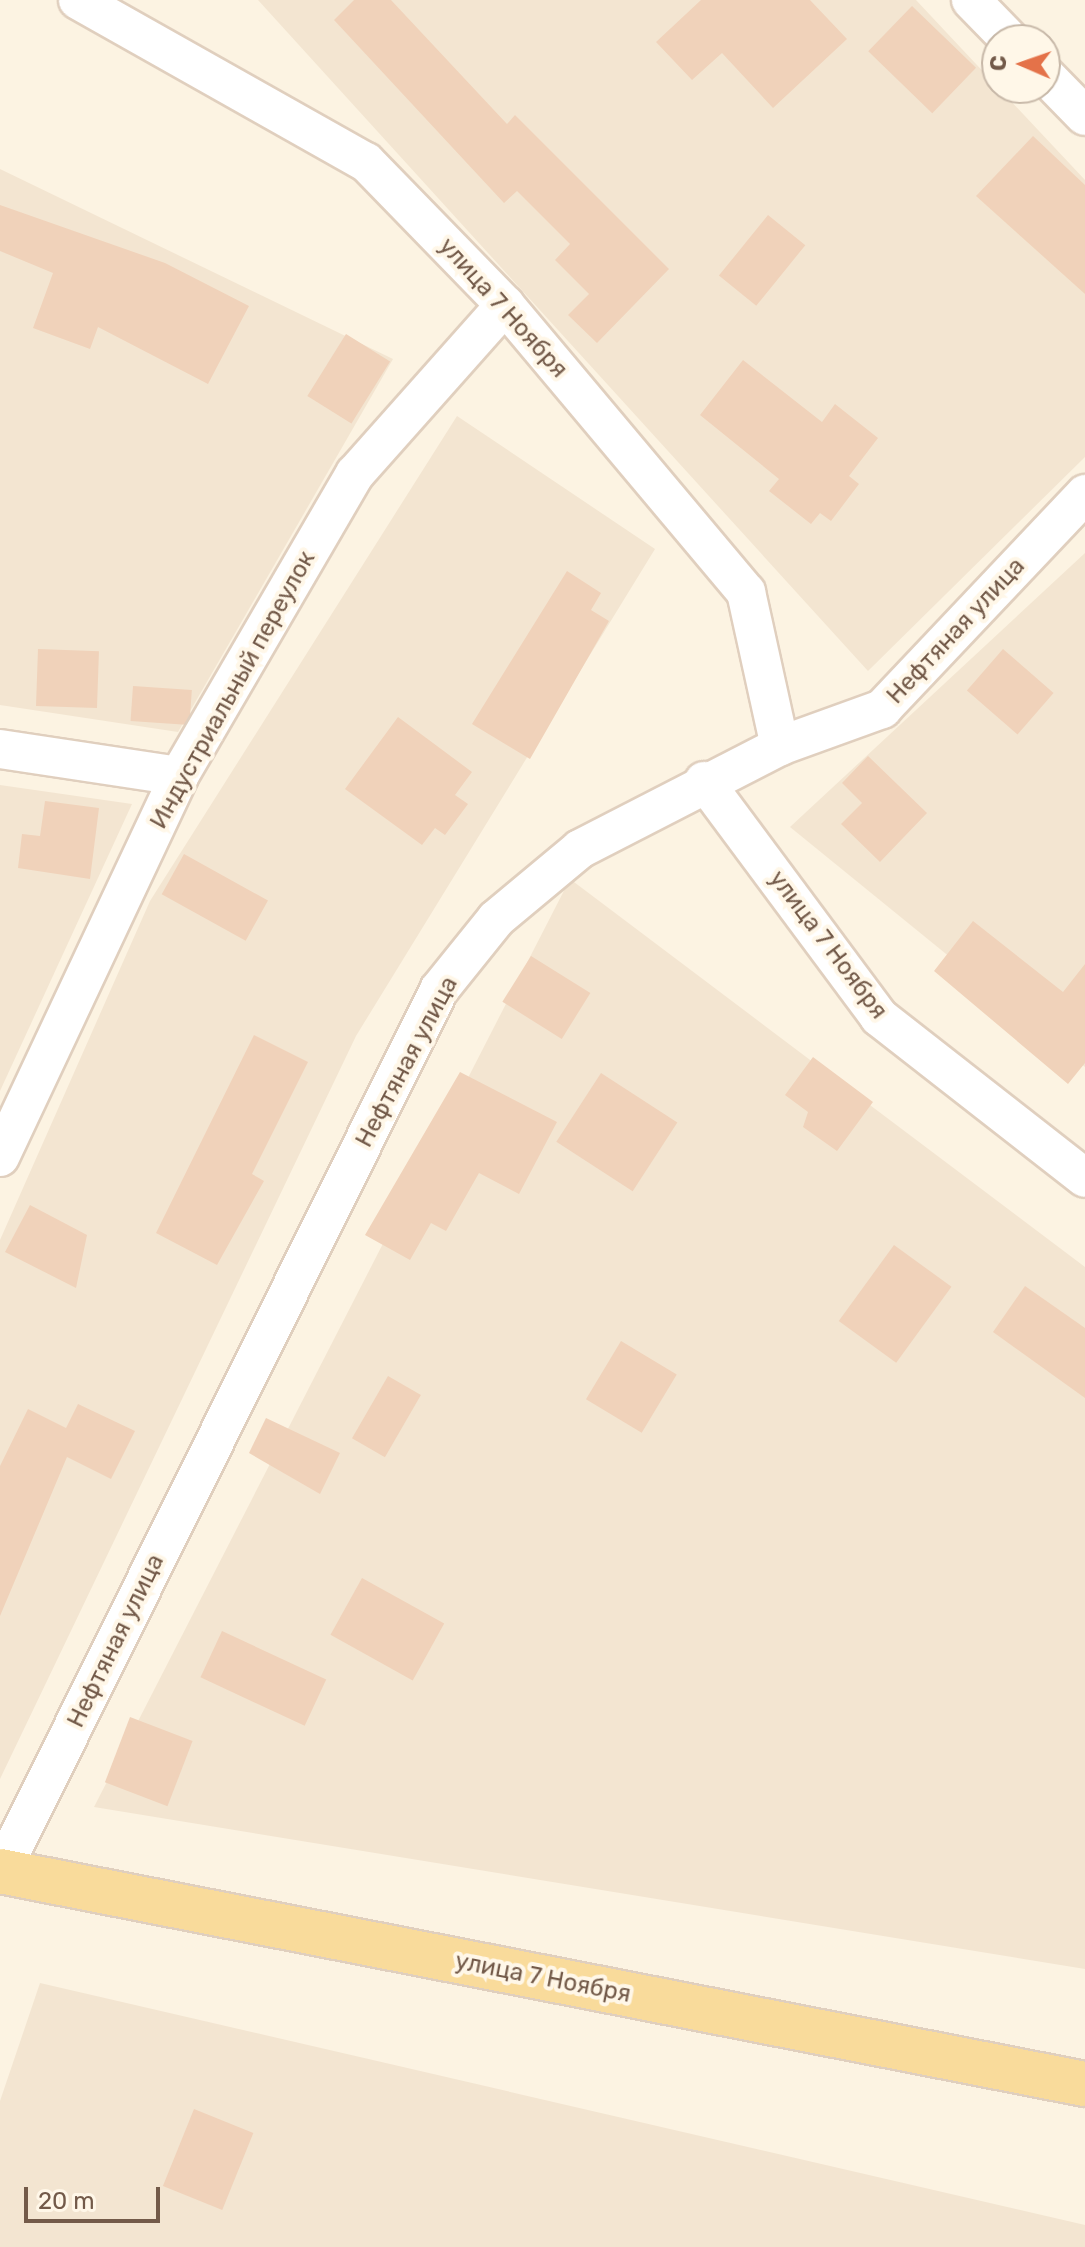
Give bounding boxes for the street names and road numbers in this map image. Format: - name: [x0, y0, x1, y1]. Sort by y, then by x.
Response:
- street label: улица 7 Ноября: [433, 232, 573, 384]
- street label: Индустриальный переулок: [144, 546, 322, 834]
- street label: Нефтяная улица: [881, 552, 1031, 710]
- street label: улица 7 Ноября: [763, 865, 893, 1025]
- street label: Нефтяная улица: [350, 972, 464, 1152]
- street label: Нефтяная улица: [62, 1550, 170, 1732]
- street label: улица 7 Ноября: [453, 1947, 633, 2009]

